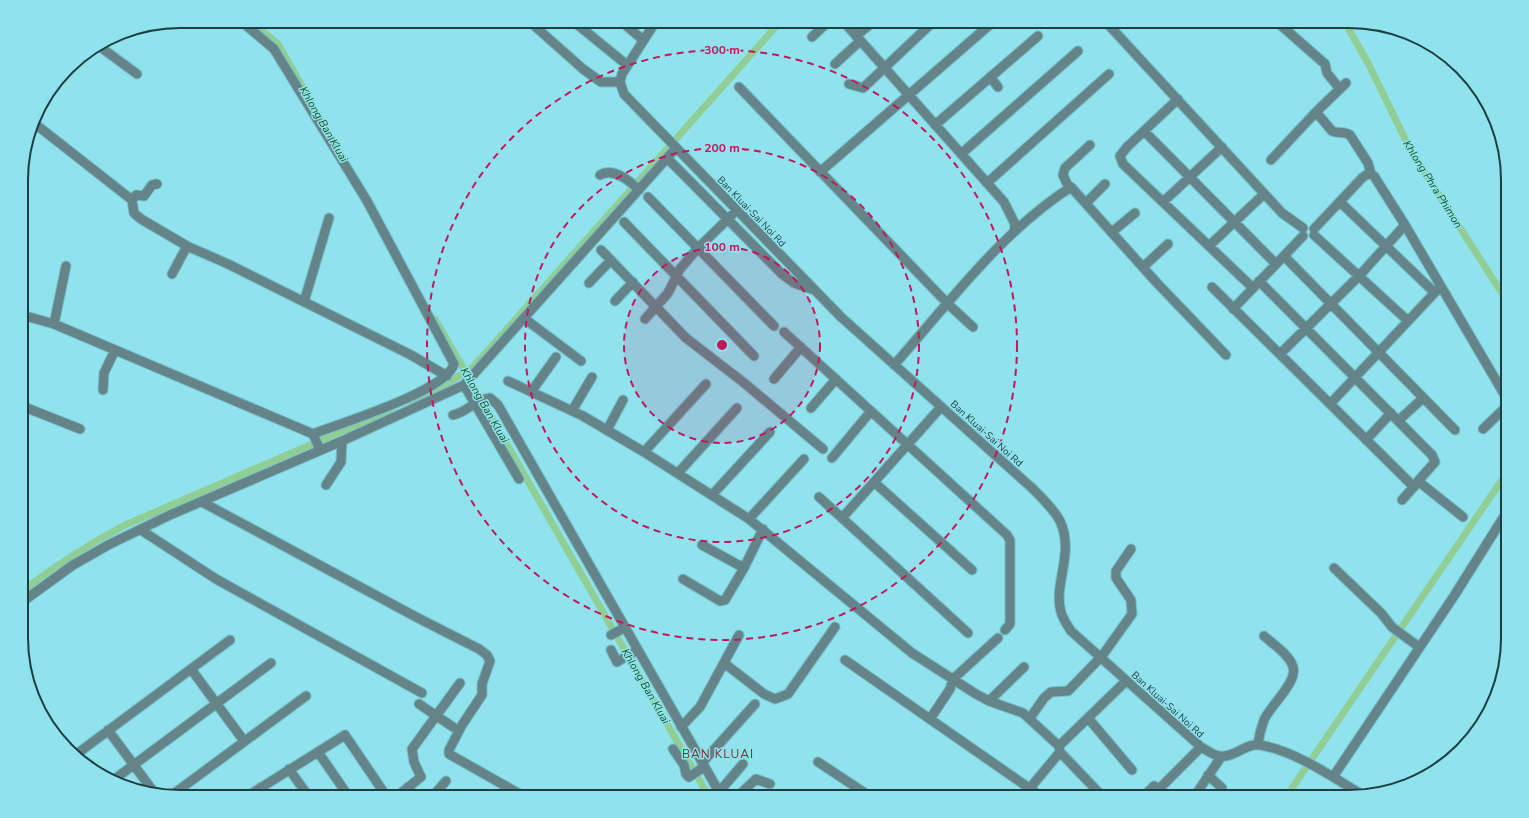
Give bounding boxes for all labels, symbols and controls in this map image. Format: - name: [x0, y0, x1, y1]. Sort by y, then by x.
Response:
- text: 300 m: [704, 42, 740, 58]
- water label: Khlong Ban Kluai: [296, 84, 352, 165]
- water label: Khlong Phra Phimon: [1399, 137, 1466, 231]
- text: 200 m: [704, 140, 740, 156]
- street label: Ban Kluai-Sai Noi Rd: [714, 173, 789, 250]
- text: 100 m: [704, 239, 740, 255]
- centre of rings: [715, 338, 729, 352]
- water label: Khlong Ban Kluai: [457, 365, 513, 446]
- street label: Ban Kluai-Sai Noi Rd: [947, 397, 1026, 470]
- water label: Khlong Ban Kluai: [618, 646, 674, 727]
- street label: Ban Kluai-Sai Noi Rd: [1128, 668, 1207, 741]
- district label: BAN KLUAI: [682, 746, 754, 762]

